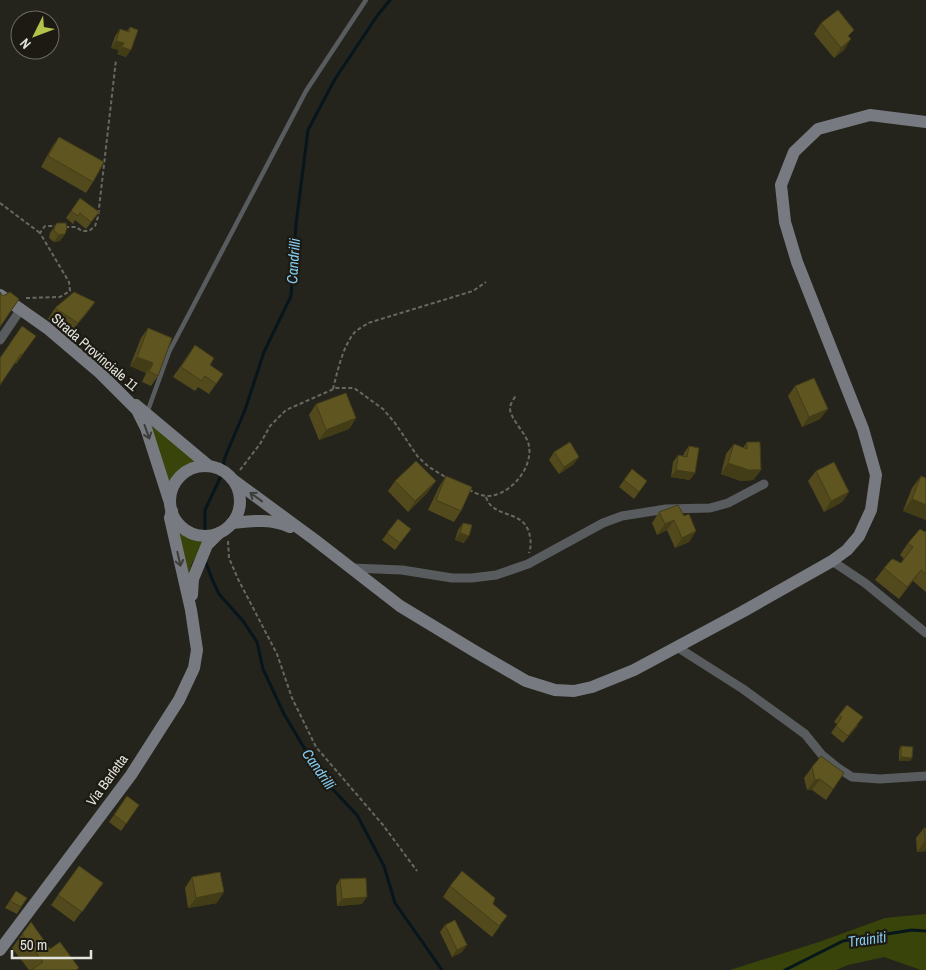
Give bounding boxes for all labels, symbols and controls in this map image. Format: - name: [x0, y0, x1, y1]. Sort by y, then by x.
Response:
- north arrow: [10, 10, 60, 60]
- text: N: [16, 35, 35, 53]
- water label: Candrilli: [281, 237, 305, 285]
- street label: Strada Provinciale 11: [48, 309, 143, 395]
- one-way arrow: [143, 424, 152, 439]
- one-way arrow: [250, 491, 263, 502]
- one-way arrow: [175, 551, 185, 567]
- water label: Candrilli: [297, 744, 341, 794]
- street label: Via Barletta: [82, 750, 132, 809]
- water label: Trainiti: [847, 926, 888, 952]
- scale bar: [12, 928, 91, 960]
- text: 50 m: [20, 934, 47, 955]

